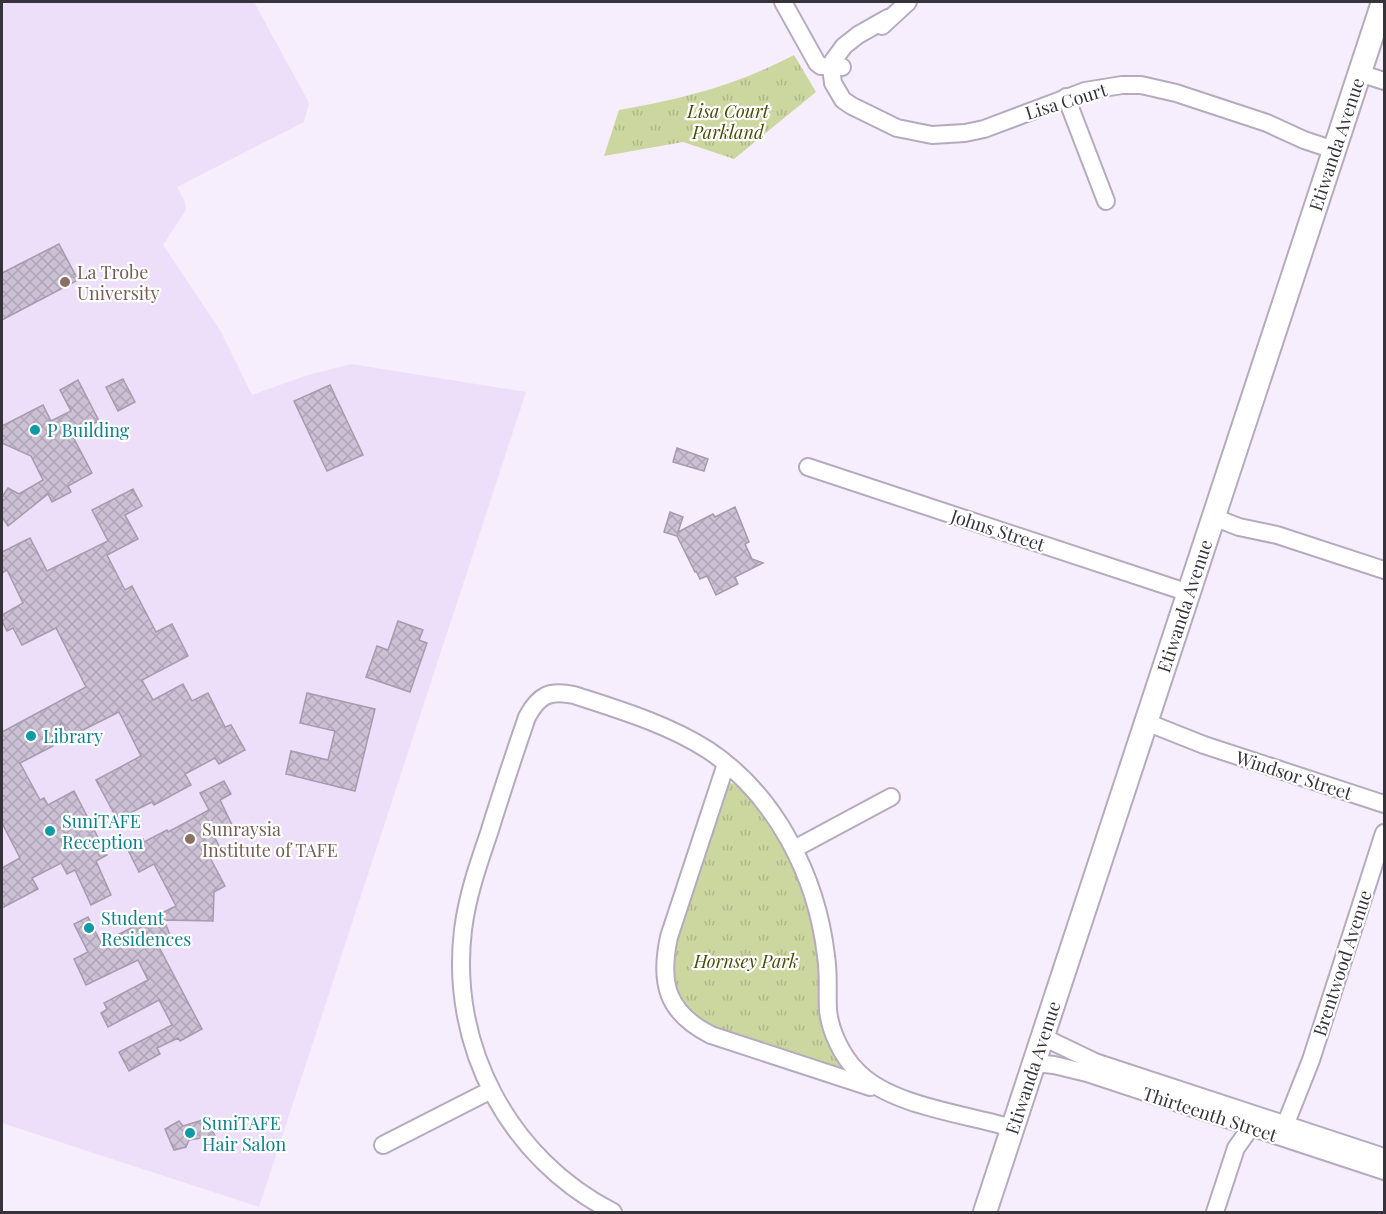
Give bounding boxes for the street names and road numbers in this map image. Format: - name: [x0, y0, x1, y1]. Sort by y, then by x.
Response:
- street label: Etiwanda Avenue: [1303, 75, 1369, 214]
- street label: Lisa Court: [1022, 77, 1110, 125]
- street label: Johns Street: [947, 503, 1049, 557]
- street label: Etiwanda Avenue: [1151, 536, 1217, 676]
- street label: Windsor Street: [1232, 745, 1356, 805]
- street label: Brentwood Avenue: [1307, 887, 1377, 1039]
- street label: Etiwanda Avenue: [999, 998, 1066, 1137]
- street label: Thirteenth Street: [1140, 1081, 1281, 1147]

